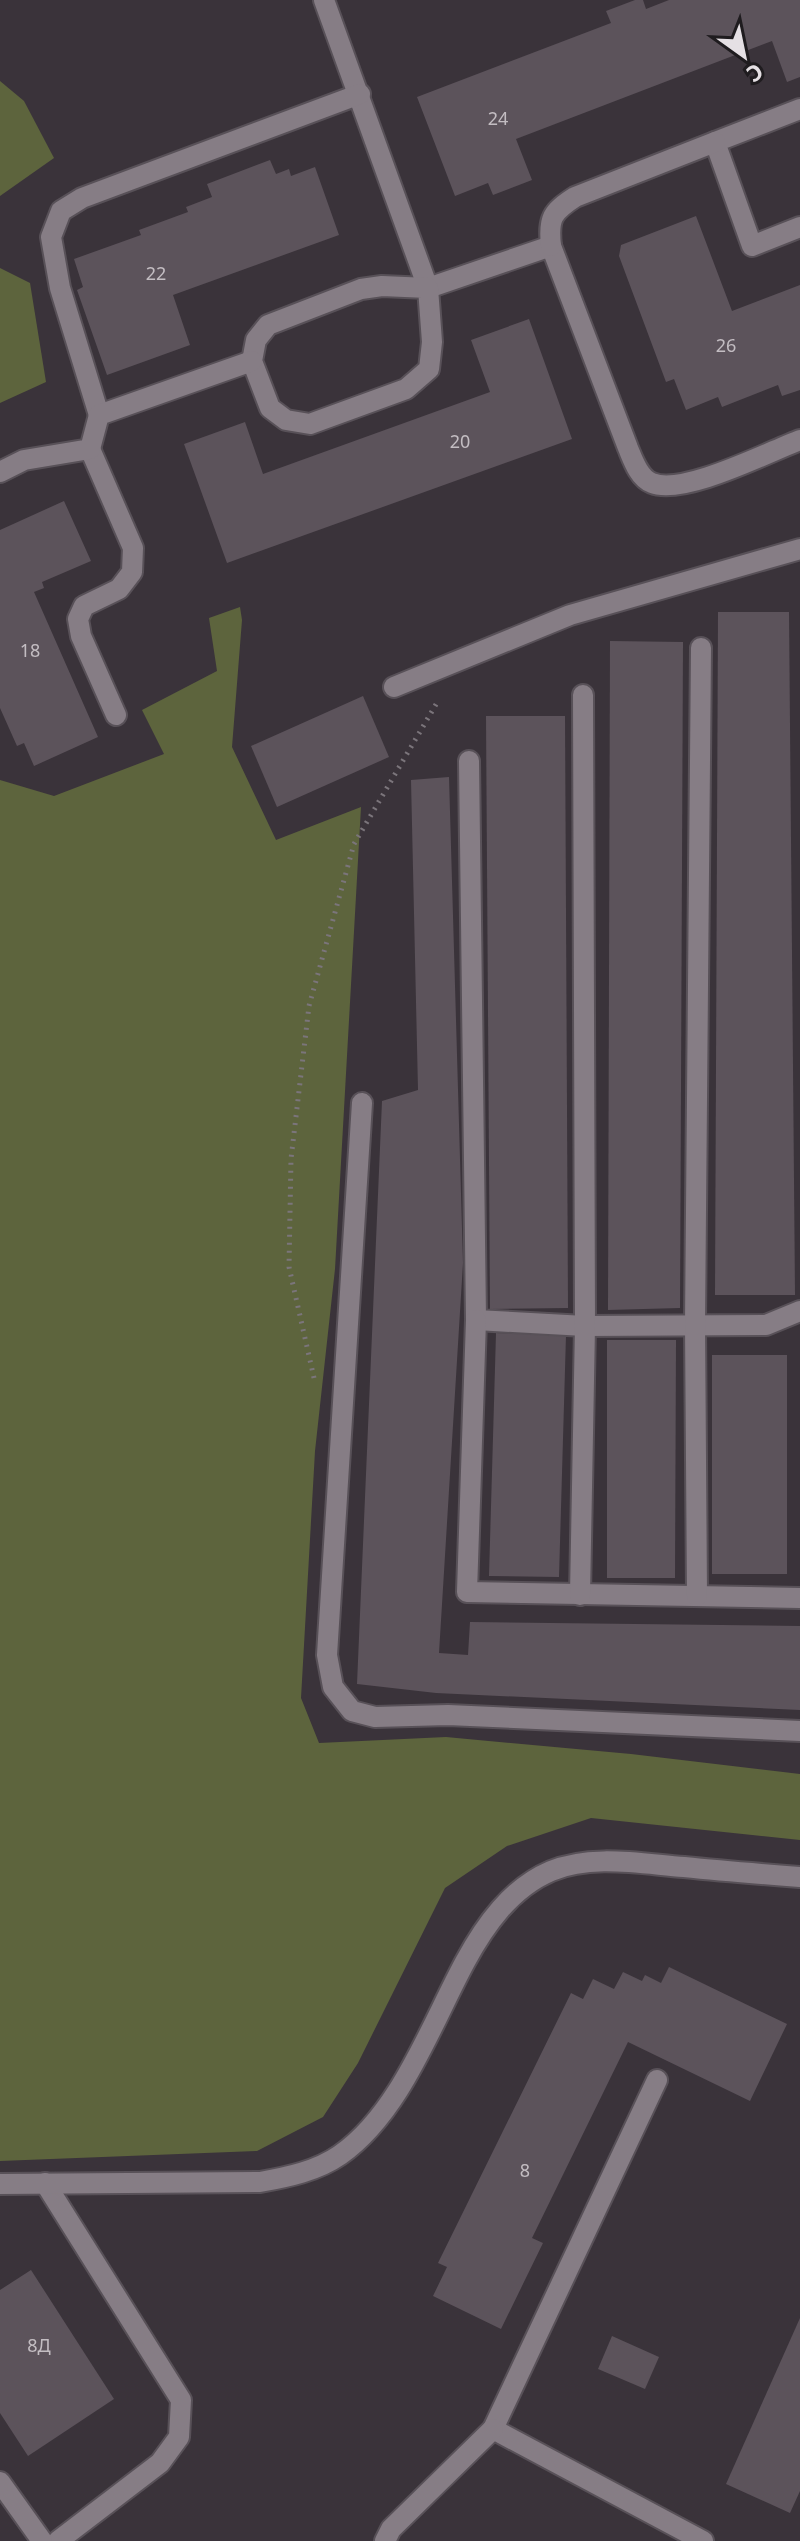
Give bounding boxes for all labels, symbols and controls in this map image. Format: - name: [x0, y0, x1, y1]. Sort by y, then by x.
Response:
- north arrow: [704, 16, 784, 96]
- text: С: [741, 57, 770, 90]
- house number: 24: [488, 106, 508, 130]
- house number: 22: [146, 261, 166, 285]
- house number: 26: [716, 333, 736, 357]
- house number: 20: [450, 429, 470, 453]
- house number: 18: [20, 638, 40, 662]
- house number: 8: [520, 2158, 530, 2182]
- house number: 8Д: [27, 2333, 51, 2357]

